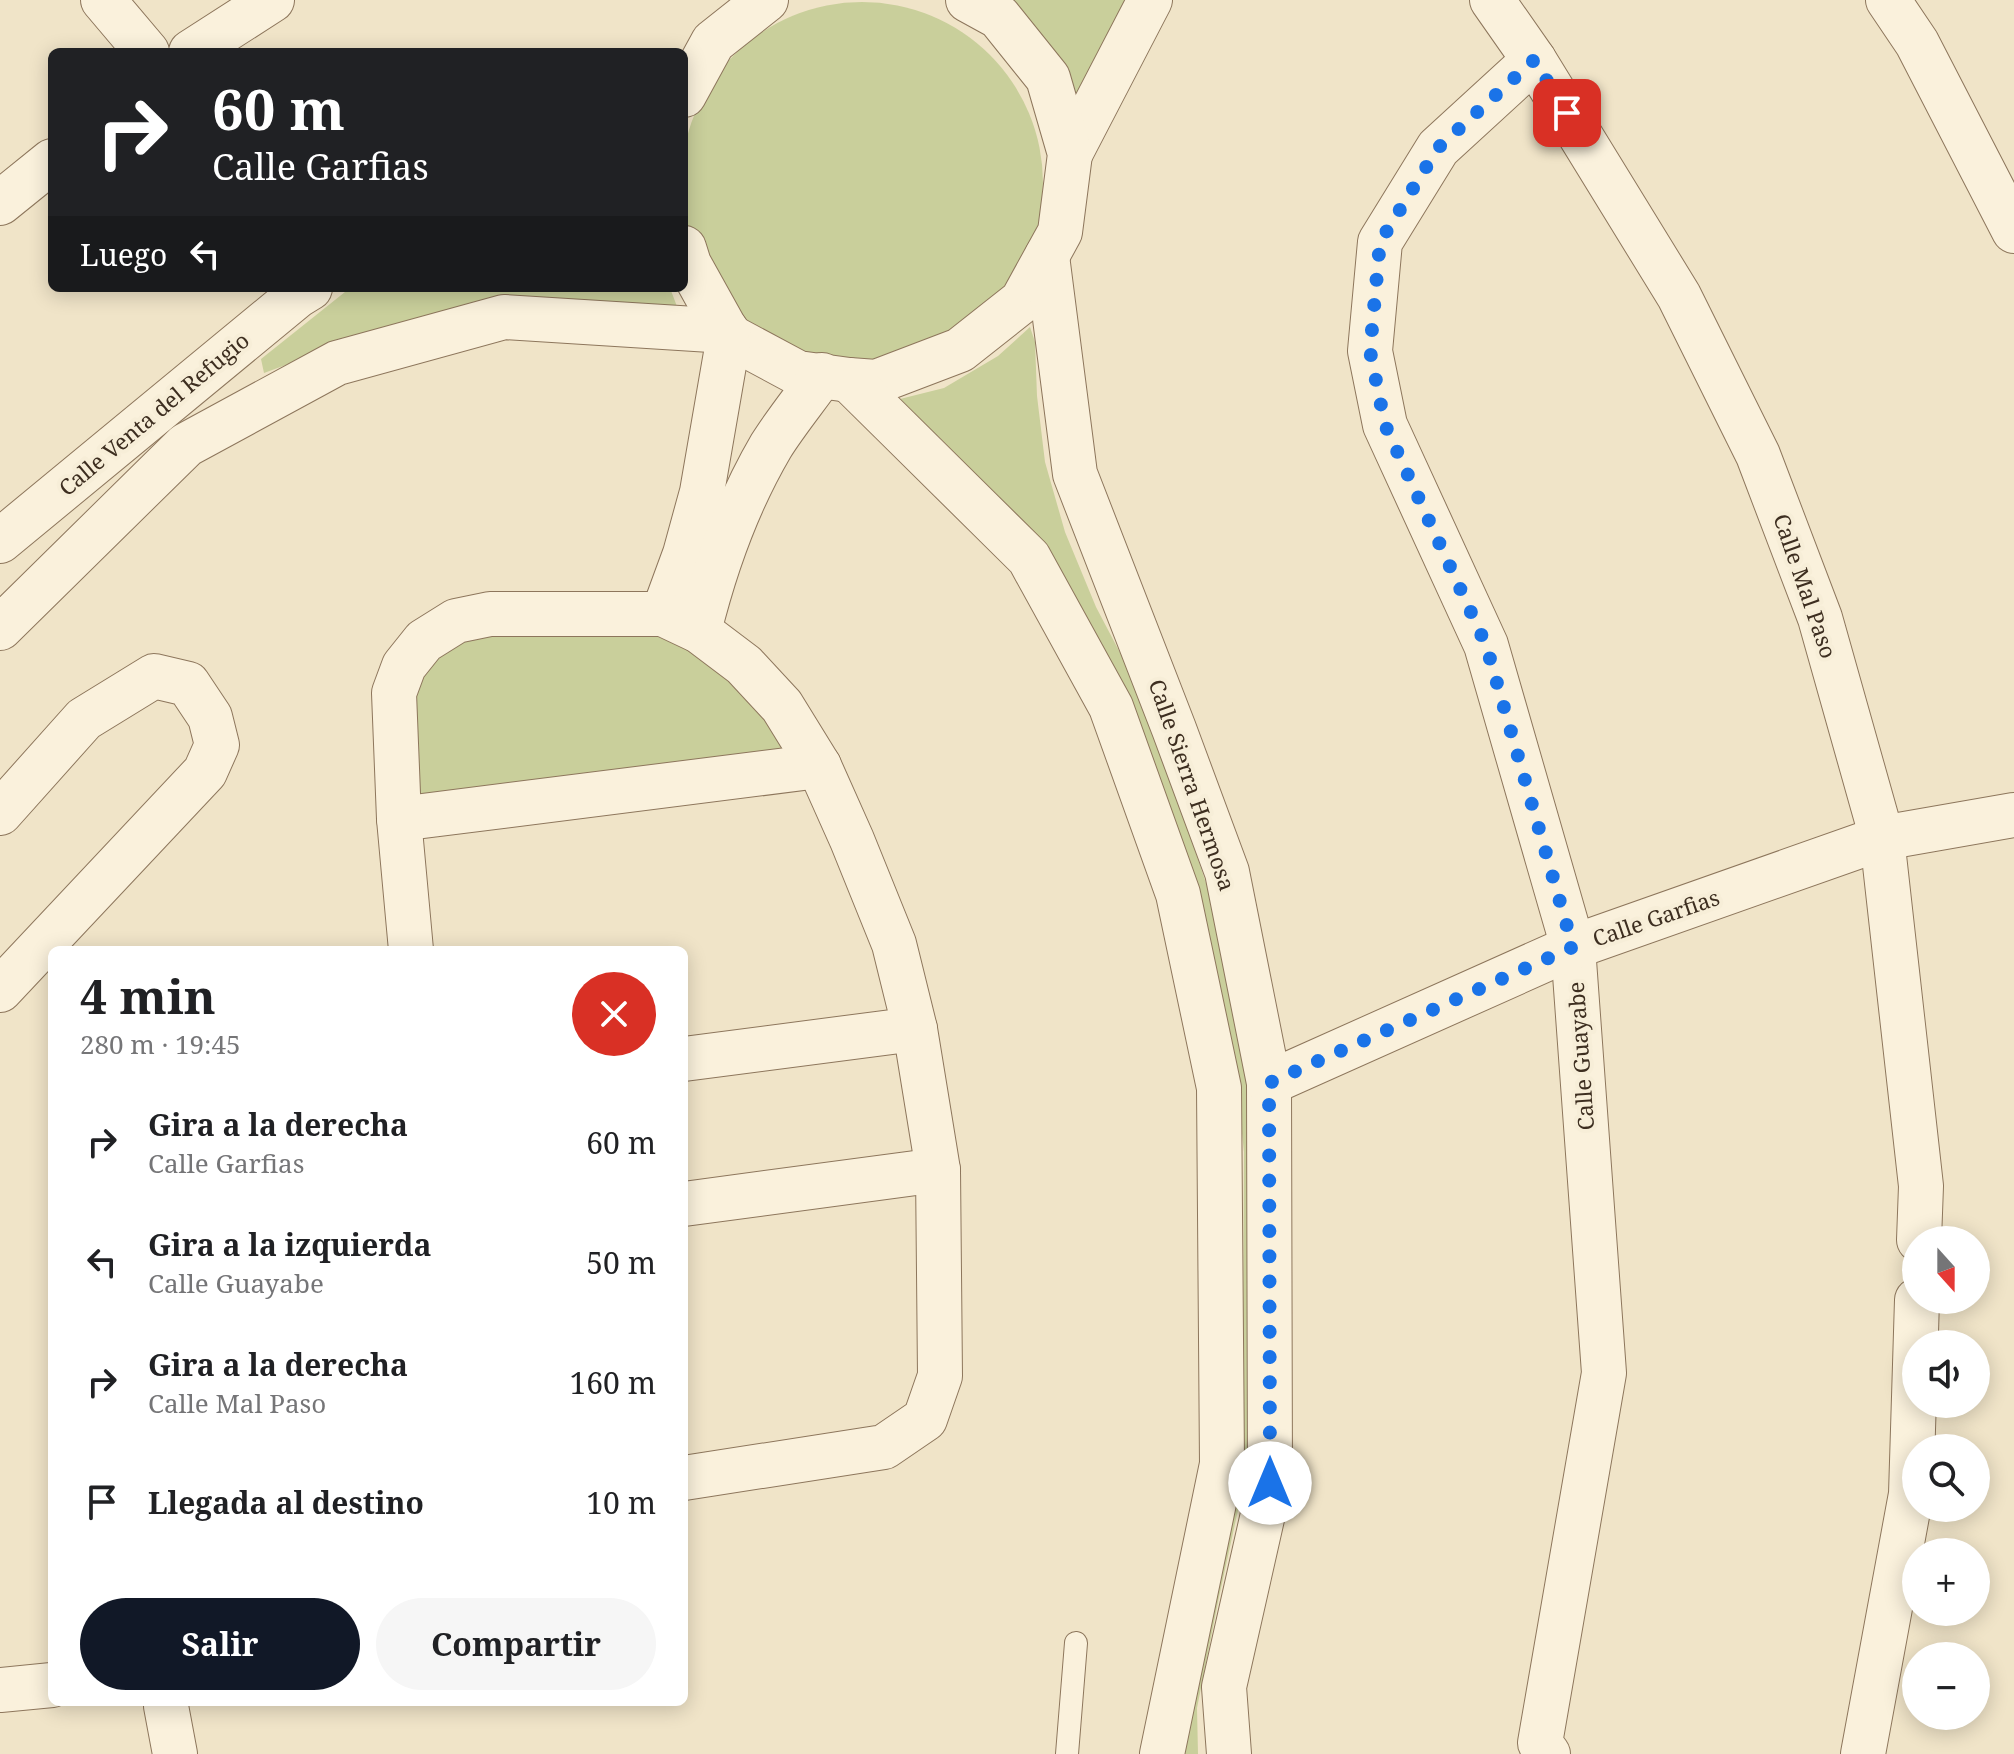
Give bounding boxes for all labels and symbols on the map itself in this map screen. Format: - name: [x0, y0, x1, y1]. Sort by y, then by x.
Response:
- pin: [1533, 79, 1601, 147]
- street label: Calle Venta del Refugio: [52, 325, 255, 502]
- street label: Calle Mal Paso: [1767, 509, 1845, 662]
- street label: Calle Sierra Hermosa: [1143, 675, 1243, 894]
- street label: Calle Garfias: [1588, 881, 1723, 953]
- street label: Calle Guayabe: [1560, 981, 1600, 1131]
- north arrow: [1902, 1226, 1990, 1314]
- position arrow: [1228, 1441, 1312, 1525]

